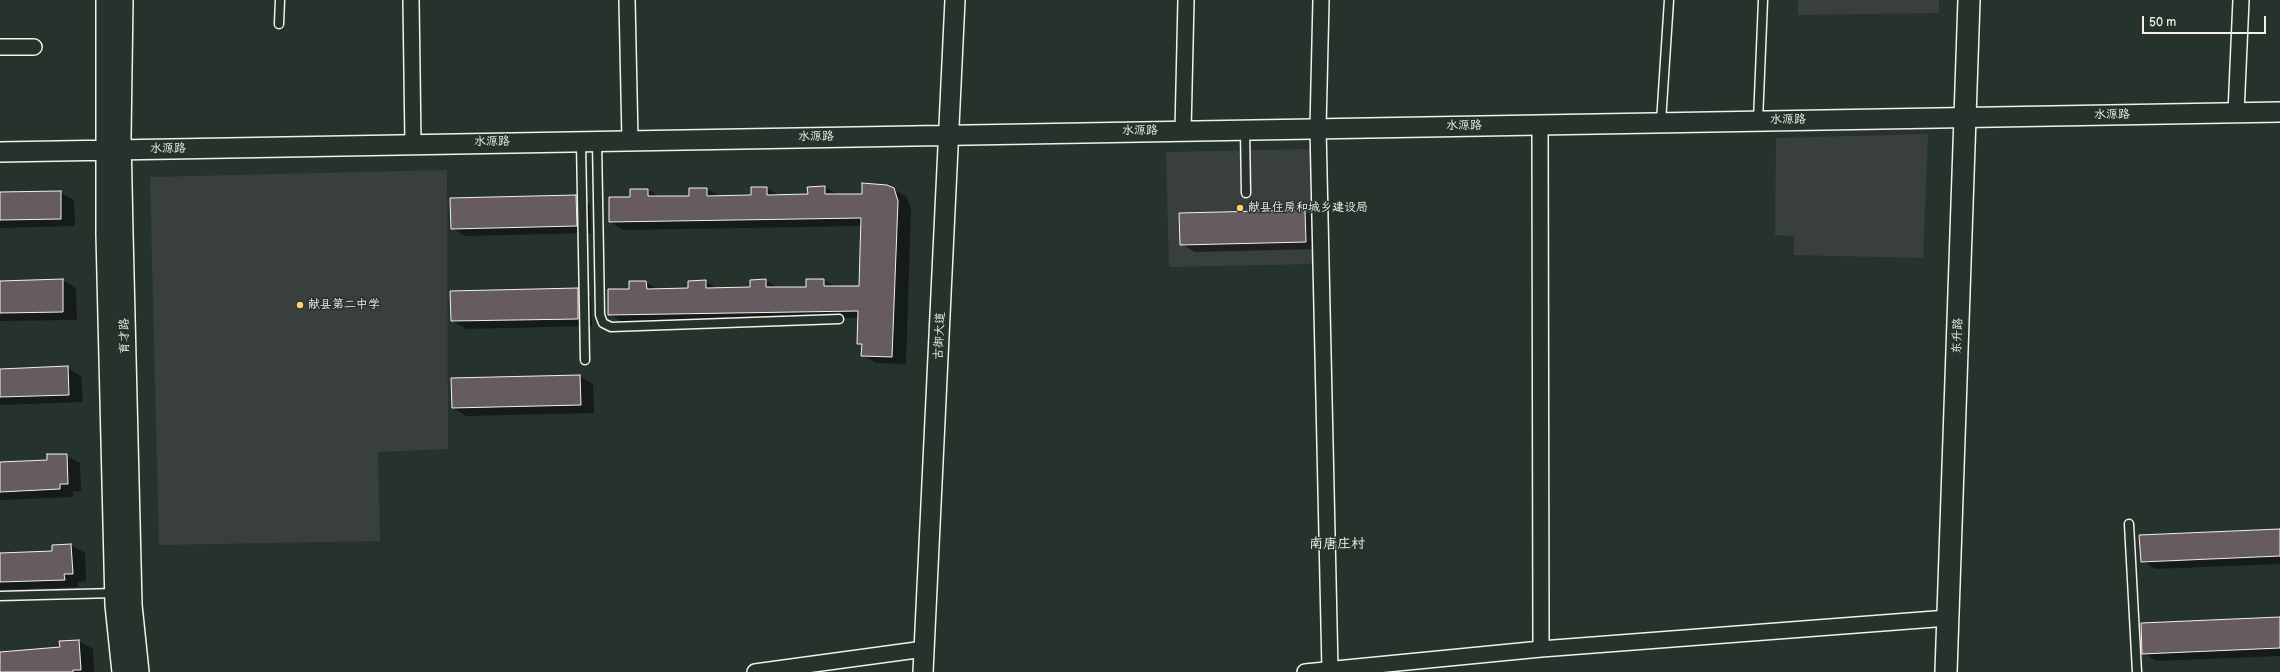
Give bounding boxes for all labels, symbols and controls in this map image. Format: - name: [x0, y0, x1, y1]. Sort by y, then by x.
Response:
- scale bar: [2144, 8, 2268, 34]
- text: 50 m: [2149, 15, 2176, 30]
- street label: 水源路: [2094, 107, 2130, 123]
- street label: 水源路: [1770, 112, 1806, 128]
- street label: 水源路: [1446, 118, 1482, 134]
- street label: 水源路: [1122, 123, 1158, 139]
- street label: 水源路: [798, 129, 834, 145]
- street label: 水源路: [474, 134, 510, 150]
- street label: 水源路: [150, 141, 186, 157]
- place label: 献县住房和城乡建设局: [1248, 201, 1368, 215]
- marker: 献县住房和城乡建设局: [1235, 203, 1245, 213]
- place label: 献县第二中学: [308, 298, 380, 312]
- marker: 献县第二中学: [295, 300, 305, 310]
- street label: 古御大道: [932, 312, 948, 360]
- street label: 育才路: [117, 318, 133, 354]
- street label: 东升路: [1950, 318, 1966, 354]
- district label: 南唐庄村: [1309, 536, 1365, 552]

